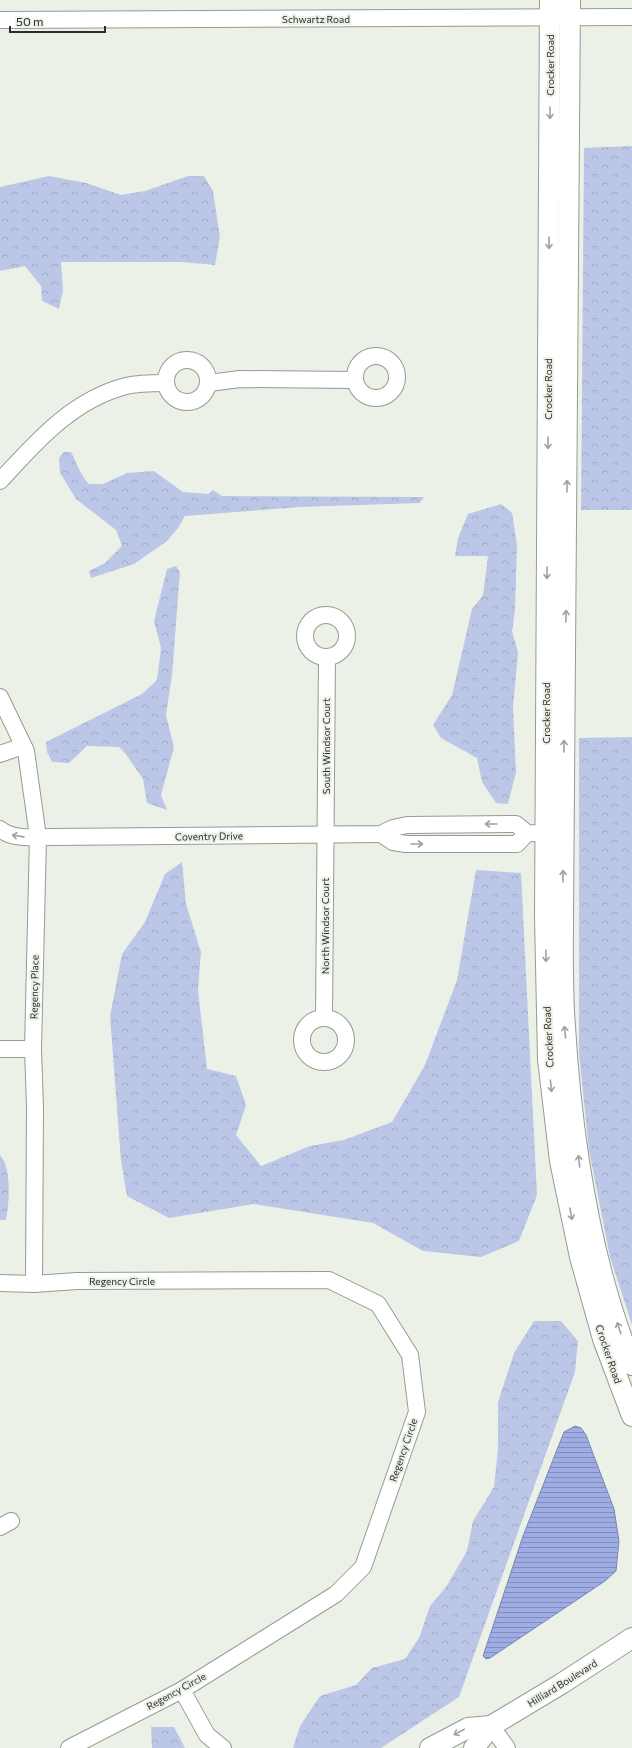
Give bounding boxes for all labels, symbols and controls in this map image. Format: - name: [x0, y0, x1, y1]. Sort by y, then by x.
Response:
- scale bar: [10, 8, 105, 34]
- street label: Schwartz Road: [282, 13, 350, 25]
- text: 50 m: [16, 14, 44, 28]
- street label: Crocker Road: [544, 34, 556, 96]
- one-way arrow: [546, 106, 554, 119]
- one-way arrow: [545, 236, 553, 249]
- street label: Crocker Road: [542, 358, 554, 420]
- one-way arrow: [544, 436, 552, 449]
- one-way arrow: [563, 480, 571, 493]
- one-way arrow: [543, 566, 551, 579]
- one-way arrow: [562, 610, 570, 623]
- street label: Crocker Road: [540, 682, 552, 744]
- street label: South Windsor Court: [320, 698, 332, 794]
- one-way arrow: [560, 740, 568, 753]
- one-way arrow: [485, 820, 498, 828]
- street label: Coventry Drive: [175, 829, 243, 843]
- one-way arrow: [12, 832, 25, 840]
- one-way arrow: [410, 840, 423, 848]
- one-way arrow: [559, 870, 567, 883]
- street label: North Windsor Court: [319, 878, 331, 974]
- one-way arrow: [542, 949, 550, 962]
- street label: Regency Place: [27, 955, 41, 1019]
- street label: Crocker Road: [540, 1006, 556, 1068]
- one-way arrow: [562, 1026, 569, 1039]
- one-way arrow: [547, 1079, 555, 1092]
- one-way arrow: [575, 1155, 583, 1168]
- one-way arrow: [567, 1207, 575, 1220]
- street label: Regency Circle: [89, 1275, 155, 1287]
- one-way arrow: [615, 1322, 622, 1335]
- street label: Crocker Road: [593, 1323, 625, 1385]
- street label: Regency Circle: [387, 1417, 419, 1483]
- street label: Hilliard Boulevard: [525, 1657, 599, 1709]
- street label: Regency Circle: [144, 1670, 208, 1712]
- one-way arrow: [453, 1729, 465, 1737]

